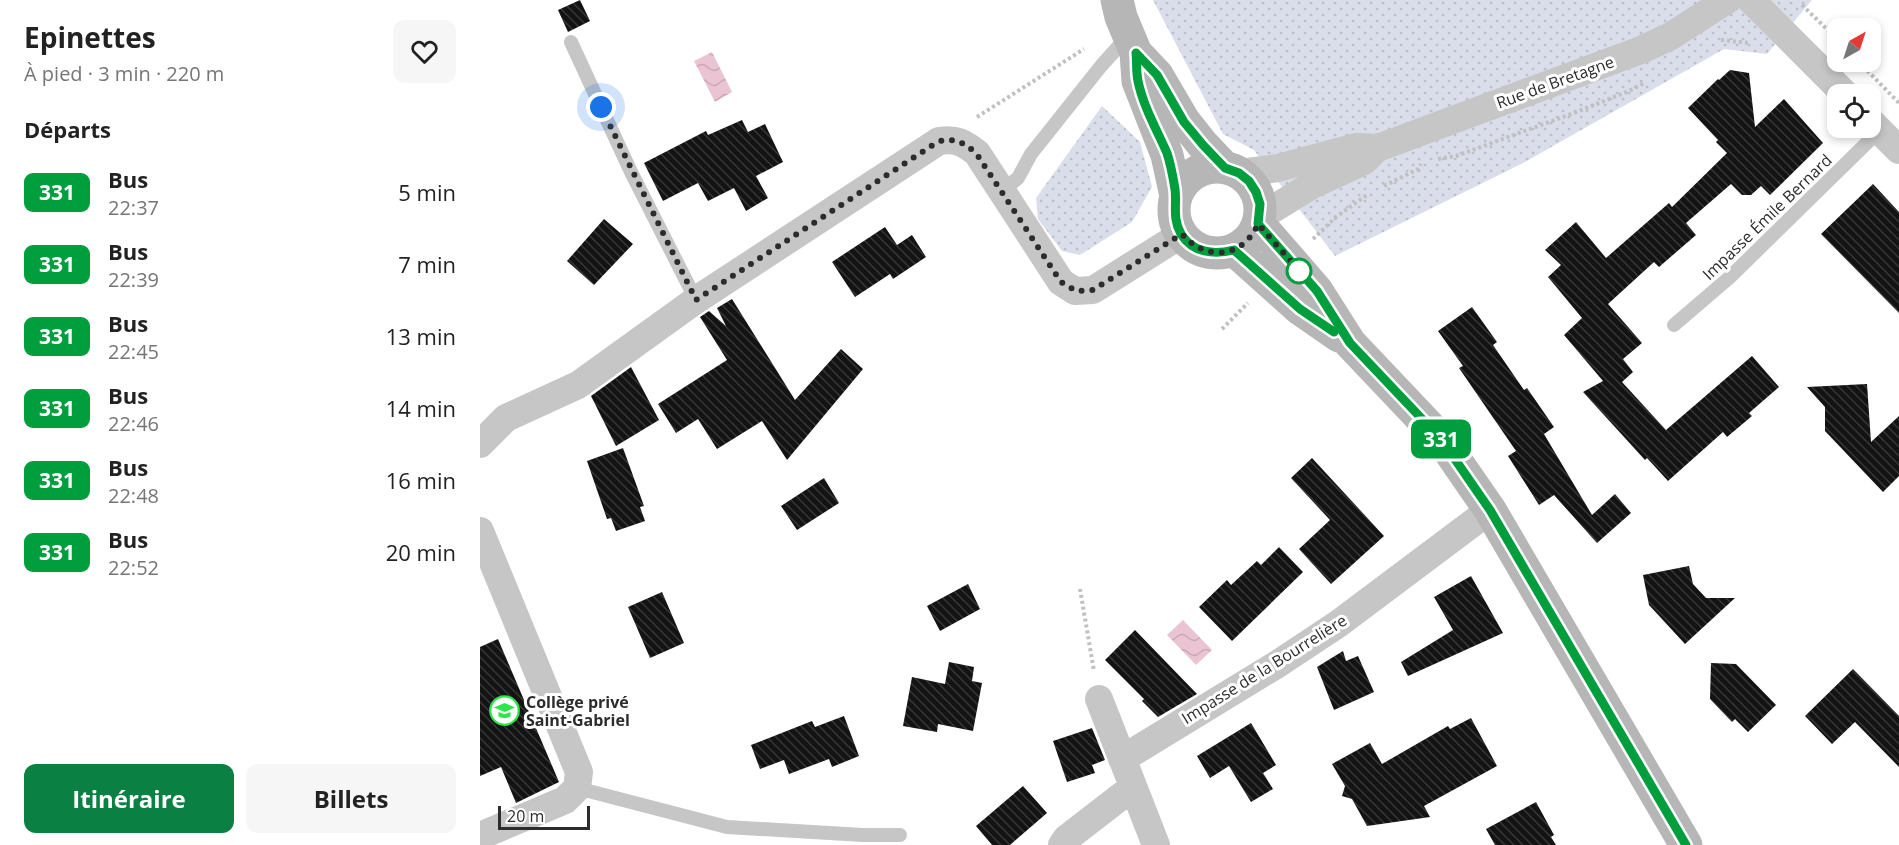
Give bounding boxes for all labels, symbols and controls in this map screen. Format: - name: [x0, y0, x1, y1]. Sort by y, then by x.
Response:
- text: Epinettes: [24, 18, 156, 56]
- north arrow: [1827, 18, 1881, 72]
- map controls: [1827, 18, 1881, 138]
- button: heart: [393, 20, 456, 83]
- street label: Rue de Bretagne: [1493, 51, 1617, 113]
- text: À pied · 3 min · 220 m: [24, 60, 224, 87]
- button: locate: [1827, 84, 1881, 138]
- your location: [586, 92, 616, 122]
- text: Départs: [24, 114, 111, 144]
- street label: Impasse Émile Bernard: [1697, 149, 1837, 285]
- text: Bus: [108, 164, 148, 194]
- text: 5 min: [398, 177, 456, 207]
- text: 331: [39, 178, 75, 206]
- text: 22:37: [108, 194, 159, 221]
- text: Bus: [108, 236, 148, 266]
- text: 7 min: [398, 249, 456, 279]
- text: 331: [39, 250, 75, 278]
- unlabelled marker: [1286, 258, 1312, 284]
- text: 22:39: [108, 266, 159, 293]
- text: Bus: [108, 308, 148, 338]
- text: 13 min: [386, 321, 456, 351]
- text: 331: [39, 322, 75, 350]
- text: 22:45: [108, 338, 159, 365]
- text: Bus: [108, 380, 148, 410]
- text: 14 min: [386, 393, 456, 423]
- text: 331: [39, 394, 75, 422]
- text: 22:46: [108, 410, 159, 437]
- line badge: 331: [1406, 420, 1476, 458]
- text: 331: [1423, 425, 1459, 453]
- text: Bus: [108, 452, 148, 482]
- text: 16 min: [386, 465, 456, 495]
- text: 331: [39, 466, 75, 494]
- text: 22:48: [108, 482, 159, 509]
- text: Bus: [108, 524, 148, 554]
- text: 20 min: [386, 537, 456, 567]
- text: 331: [39, 538, 75, 566]
- text: 22:52: [108, 554, 159, 581]
- street label: Impasse de la Bourrelière: [1177, 609, 1351, 729]
- place label: Collège privé Saint-Gabriel: [526, 691, 630, 731]
- school or university icon: Collège privé Saint-Gabriel: [489, 695, 521, 727]
- button: Itinéraire: [24, 764, 234, 833]
- button: Billets: [246, 764, 456, 833]
- scale bar: [498, 803, 590, 830]
- text: 20 m: [507, 805, 544, 827]

